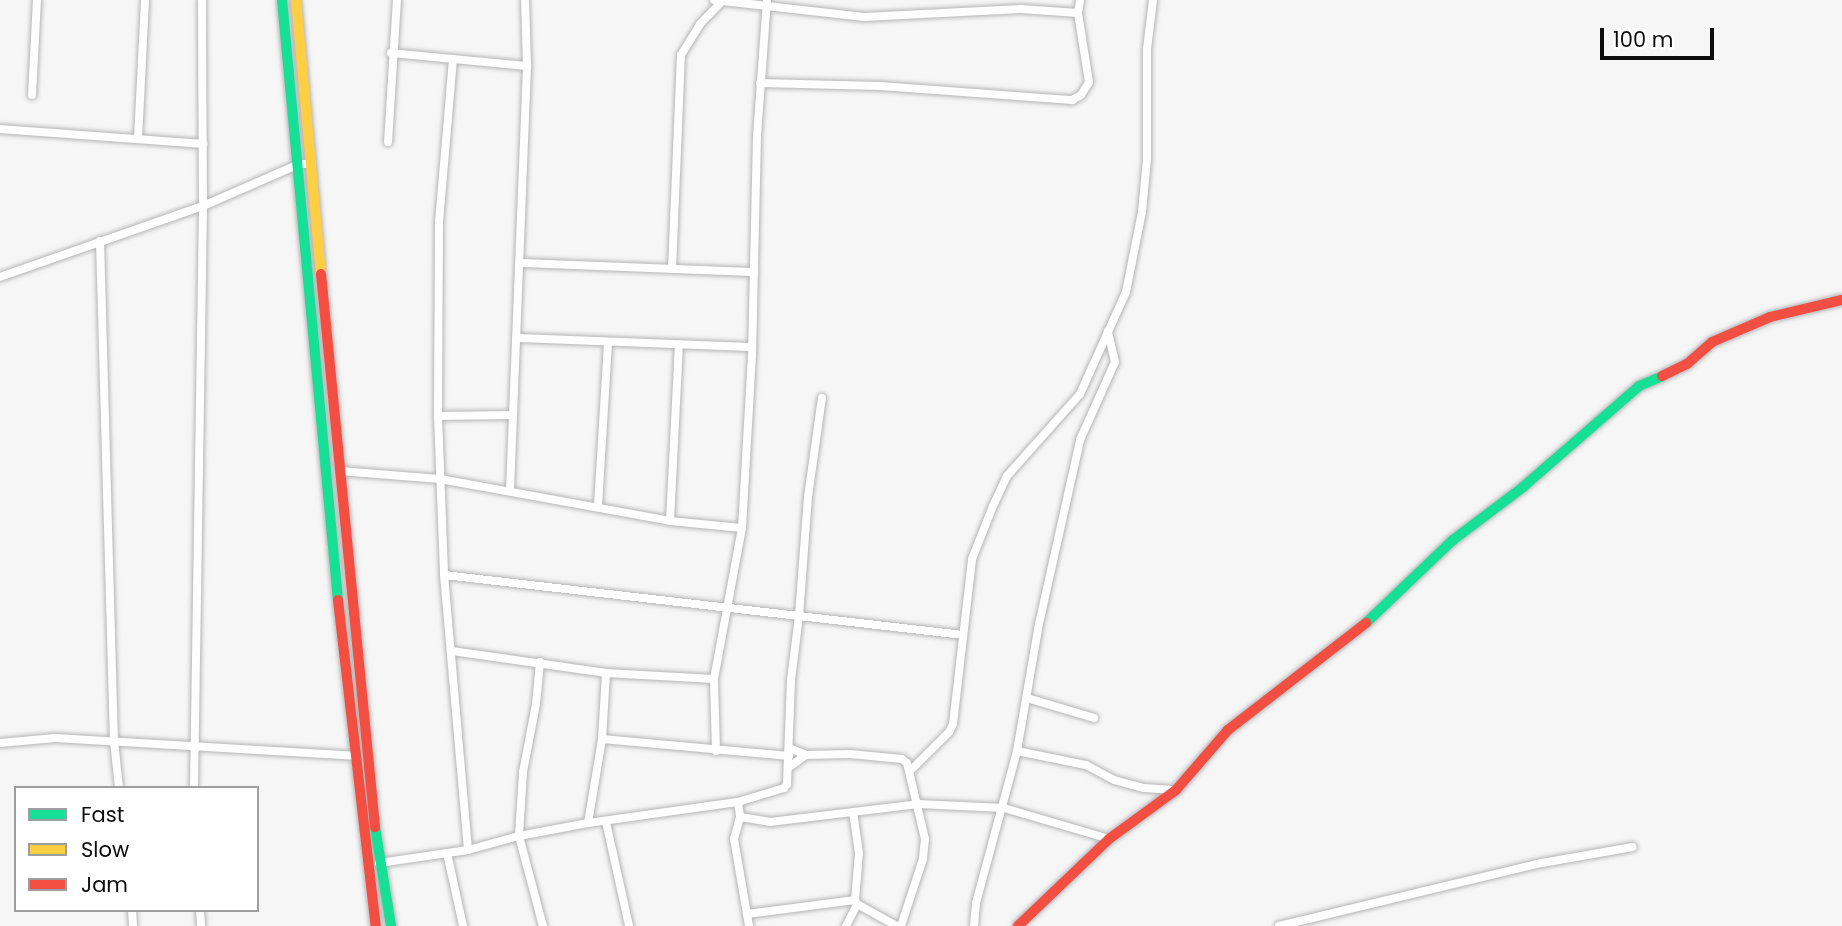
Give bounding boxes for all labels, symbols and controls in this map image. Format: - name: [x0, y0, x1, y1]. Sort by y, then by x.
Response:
- scale bar: [1604, 14, 1718, 58]
- text: 100 m: [1613, 25, 1673, 54]
- legend: [14, 786, 259, 912]
- text: Fast: [81, 800, 124, 829]
- text: Slow: [81, 835, 129, 864]
- text: Jam: [81, 870, 128, 899]

